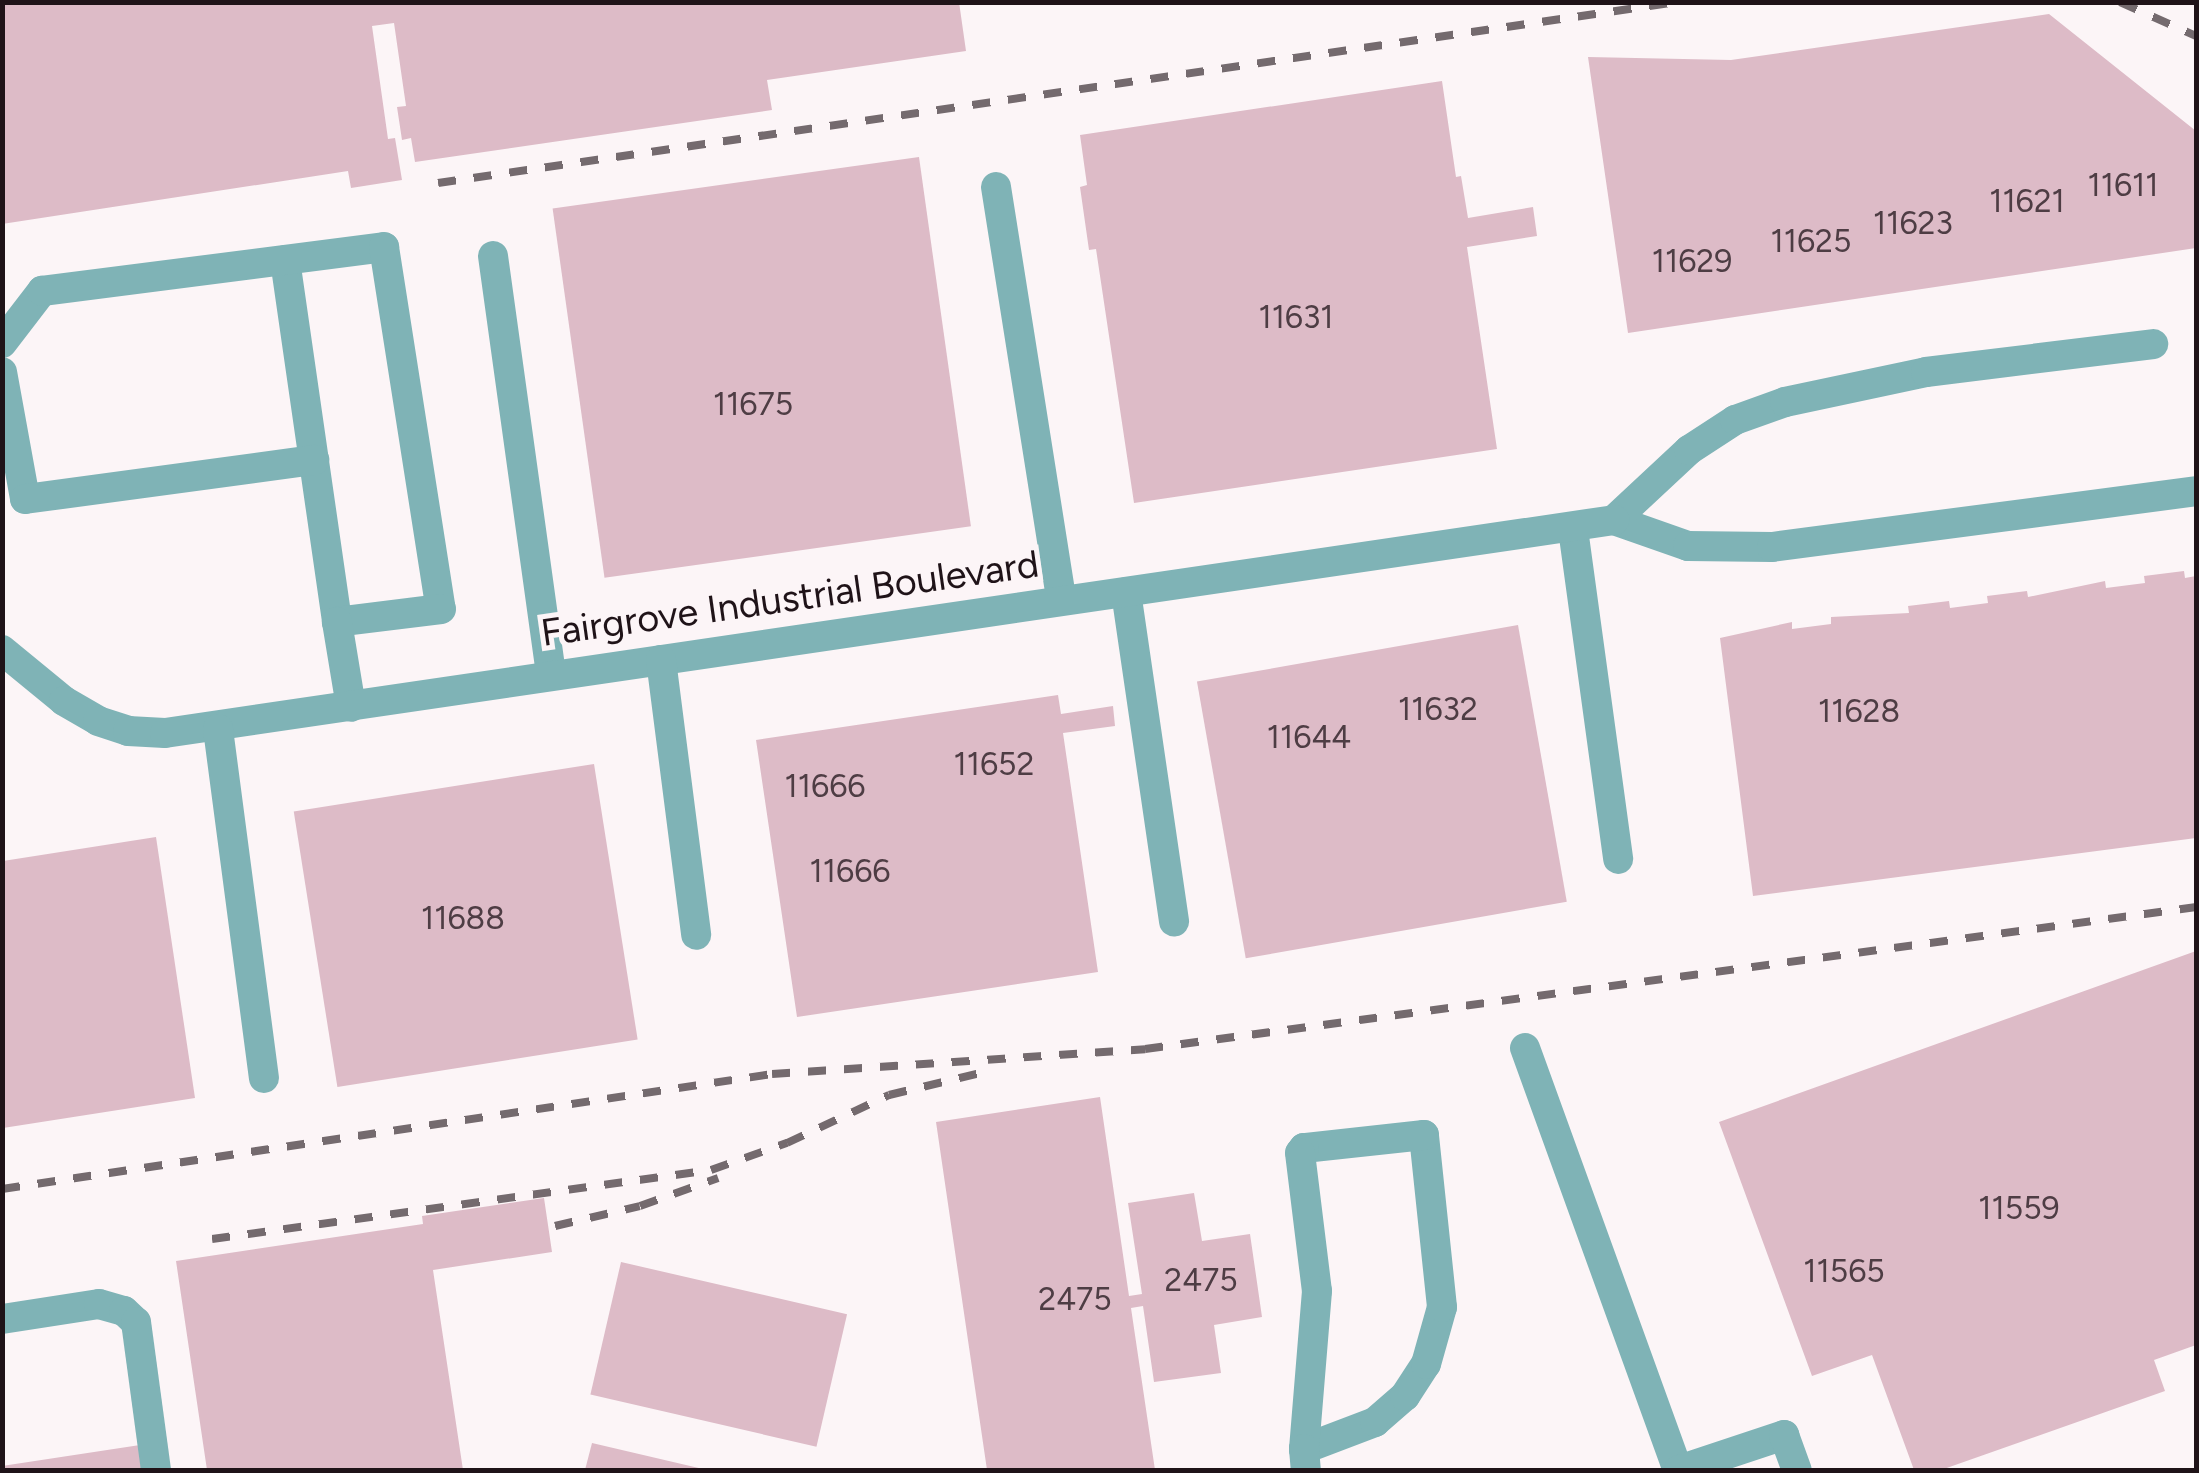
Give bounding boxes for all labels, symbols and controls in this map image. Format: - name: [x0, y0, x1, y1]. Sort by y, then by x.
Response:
- house number: 11611: [2088, 166, 2158, 204]
- house number: 11621: [1989, 182, 2065, 220]
- house number: 11623: [1873, 204, 1953, 242]
- house number: 11625: [1771, 222, 1851, 260]
- house number: 11629: [1652, 242, 1732, 280]
- house number: 11631: [1258, 298, 1334, 336]
- house number: 11675: [713, 385, 793, 423]
- street label: Fairgrove Industrial Boulevard: [538, 541, 1042, 657]
- house number: 11632: [1398, 690, 1478, 728]
- house number: 11628: [1818, 692, 1900, 730]
- house number: 11644: [1267, 718, 1351, 756]
- house number: 11652: [954, 745, 1034, 783]
- house number: 11666: [785, 767, 865, 805]
- house number: 11666: [810, 852, 890, 890]
- house number: 11688: [421, 899, 505, 937]
- house number: 11559: [1978, 1189, 2060, 1227]
- house number: 11565: [1803, 1252, 1885, 1290]
- house number: 2475: [1164, 1261, 1238, 1299]
- house number: 2475: [1038, 1280, 1112, 1318]

